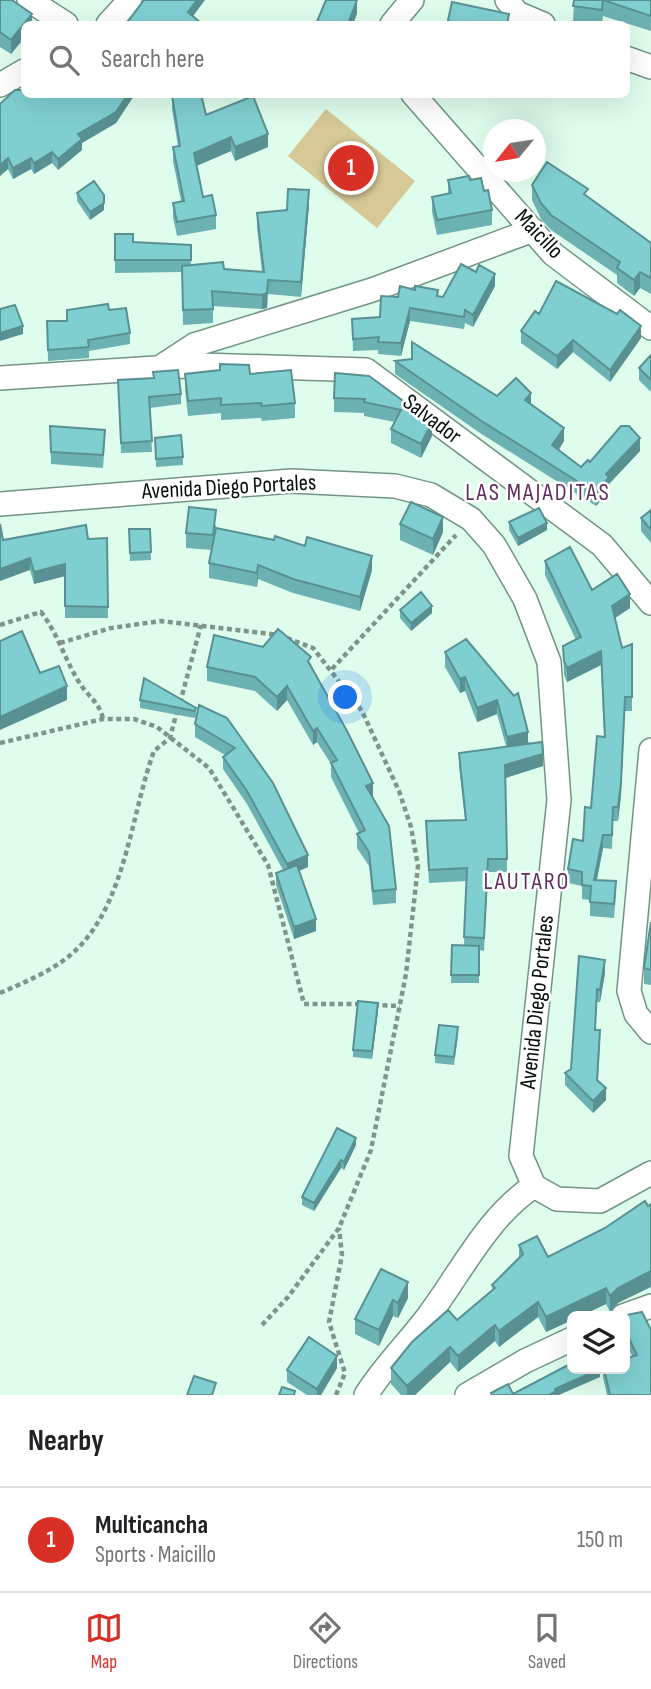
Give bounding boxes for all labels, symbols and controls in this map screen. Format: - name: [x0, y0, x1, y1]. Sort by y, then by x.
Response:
- search box: [21, 21, 630, 98]
- icon: search: [45, 41, 83, 79]
- text: Search here: [101, 44, 204, 75]
- north arrow: [483, 119, 546, 182]
- pin: 1: [328, 142, 374, 194]
- street label: Maicillo: [509, 203, 569, 265]
- street label: Salvador: [397, 388, 467, 450]
- street label: Avenida Diego Portales: [140, 468, 317, 506]
- district label: LAS MAJADITAS: [465, 478, 611, 507]
- your location: [328, 680, 362, 714]
- district label: LAUTARO: [484, 867, 570, 896]
- street label: Avenida Diego Portales: [514, 914, 560, 1091]
- map controls: [567, 1311, 630, 1374]
- button: layers: [567, 1311, 630, 1374]
- text: Nearby: [28, 1423, 104, 1459]
- text: Multicancha: [95, 1510, 208, 1541]
- text: 1: [46, 1526, 56, 1554]
- text: 150 m: [577, 1526, 623, 1554]
- text: Sports · Maicillo: [95, 1541, 216, 1569]
- tab: Map: [85, 1609, 123, 1674]
- tab: Directions: [293, 1609, 358, 1674]
- tab: Saved: [528, 1609, 566, 1674]

